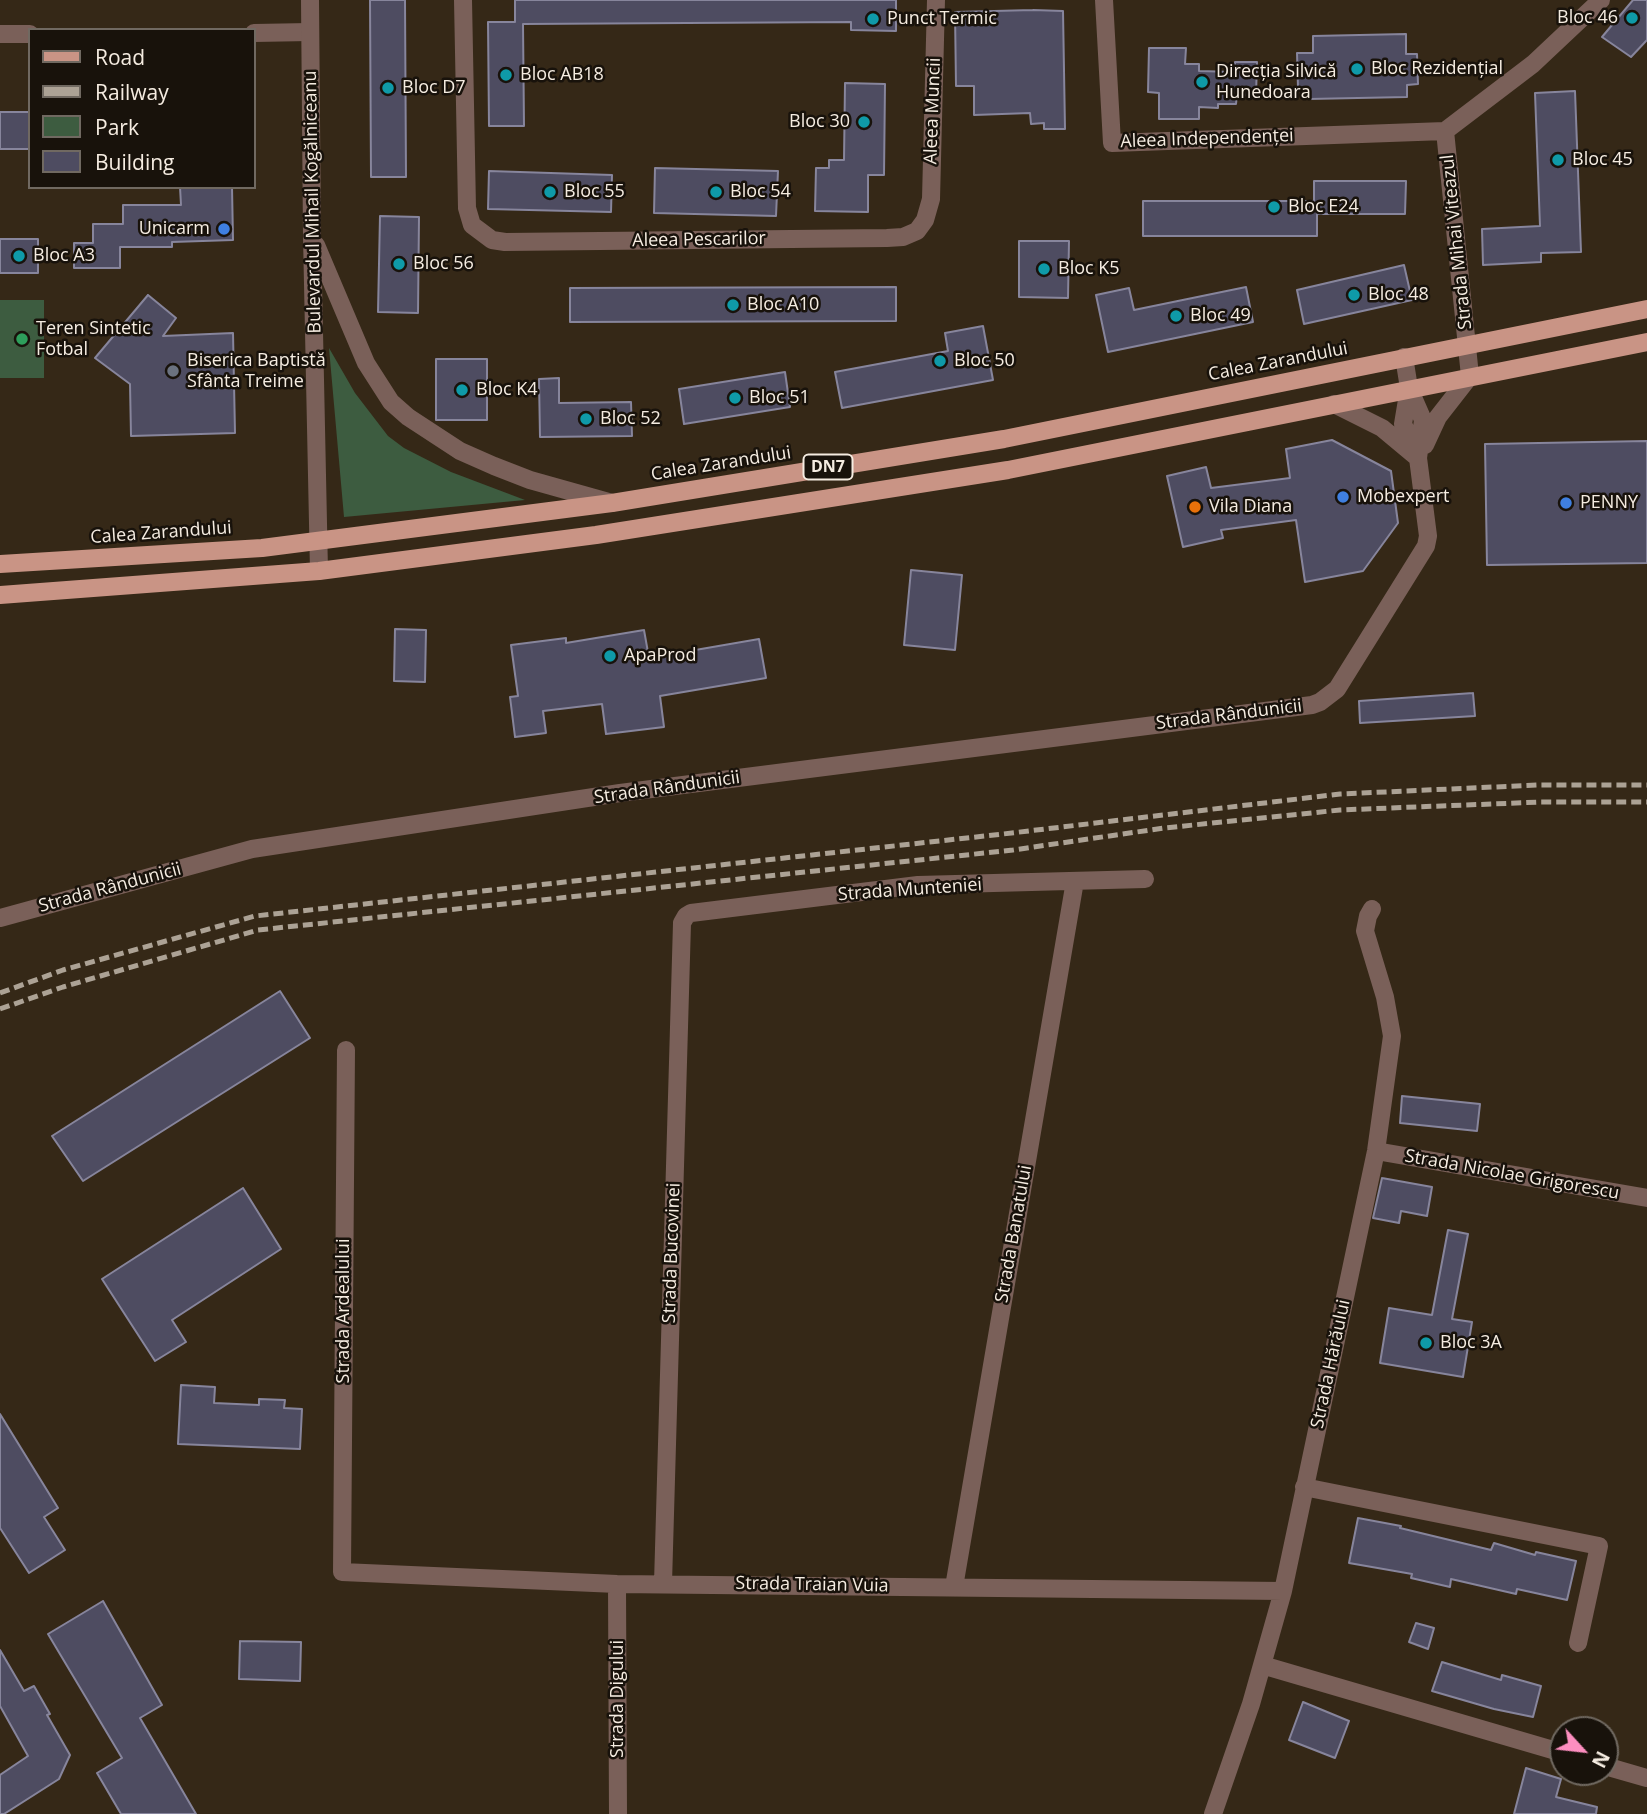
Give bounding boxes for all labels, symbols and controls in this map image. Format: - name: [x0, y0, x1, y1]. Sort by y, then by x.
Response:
- place label: Bloc 46: [1557, 7, 1618, 29]
- place label: Punct Termic: [887, 8, 997, 30]
- marker: Bloc 46: [1624, 10, 1640, 26]
- marker: Punct Termic: [865, 11, 881, 27]
- legend: [28, 28, 256, 189]
- text: Road: [95, 43, 145, 71]
- street label: Aleea Muncii: [920, 57, 946, 165]
- place label: Bloc Rezidențial: [1371, 58, 1503, 80]
- place label: Direcția Silvică Hunedoara: [1216, 61, 1336, 104]
- marker: Bloc Rezidențial: [1349, 61, 1365, 77]
- place label: Bloc AB18: [520, 64, 604, 86]
- marker: Bloc AB18: [498, 67, 514, 83]
- street label: Bulevardul Mihail Kogălniceanu: [300, 70, 326, 334]
- marker: Direcția Silvică Hunedoara: [1194, 74, 1210, 90]
- place label: Bloc D7: [402, 77, 466, 99]
- text: Railway: [95, 78, 169, 106]
- marker: Bloc D7: [380, 80, 396, 96]
- place label: Bloc 30: [789, 111, 850, 133]
- text: Park: [95, 113, 139, 141]
- marker: Bloc 30: [856, 114, 872, 130]
- street label: Aleea Independenței: [1120, 125, 1294, 153]
- text: Building: [95, 148, 174, 176]
- place label: Bloc 45: [1572, 149, 1633, 171]
- marker: Bloc 45: [1550, 152, 1566, 168]
- street label: Strada Mihai Viteazul: [1437, 153, 1477, 331]
- place label: Bloc 55: [564, 181, 625, 203]
- place label: Bloc 54: [730, 181, 791, 203]
- marker: Bloc 55: [542, 184, 558, 200]
- marker: Bloc 54: [708, 184, 724, 200]
- place label: Bloc E24: [1288, 196, 1359, 218]
- marker: Bloc E24: [1266, 199, 1282, 215]
- place label: Unicarm: [139, 218, 210, 240]
- marker: Unicarm: [216, 221, 232, 237]
- street label: Aleea Pescarilor: [632, 228, 766, 252]
- place label: Bloc A3: [33, 245, 95, 267]
- marker: Bloc A3: [11, 248, 27, 264]
- place label: Bloc 56: [413, 253, 474, 275]
- marker: Bloc 56: [391, 256, 407, 272]
- place label: Bloc K5: [1058, 258, 1120, 280]
- marker: Bloc K5: [1036, 261, 1052, 277]
- place label: Bloc 48: [1368, 284, 1429, 306]
- marker: Bloc 48: [1346, 287, 1362, 303]
- place label: Bloc A10: [747, 294, 819, 316]
- marker: Bloc A10: [725, 297, 741, 313]
- place label: Bloc 49: [1190, 305, 1251, 327]
- marker: Bloc 49: [1168, 308, 1184, 324]
- place label: Teren Sintetic Fotbal: [36, 318, 151, 360]
- marker: Teren Sintetic Fotbal: [14, 331, 30, 347]
- street label: Calea Zarandului: [1206, 338, 1350, 386]
- place label: Biserica Baptistă Sfânta Treime: [187, 350, 326, 392]
- place label: Bloc 50: [954, 350, 1015, 372]
- marker: Bloc 50: [932, 353, 948, 369]
- marker: Biserica Baptistă Sfânta Treime: [165, 363, 181, 379]
- place label: Bloc K4: [476, 379, 538, 401]
- marker: Bloc K4: [454, 382, 470, 398]
- place label: Bloc 51: [749, 387, 810, 409]
- marker: Bloc 51: [727, 390, 743, 406]
- place label: Bloc 52: [600, 408, 661, 430]
- marker: Bloc 52: [578, 411, 594, 427]
- street label: Calea Zarandului: [649, 442, 793, 486]
- road number: DN7: [804, 454, 852, 480]
- place label: Mobexpert: [1357, 486, 1449, 508]
- marker: Mobexpert: [1335, 489, 1351, 505]
- place label: PENNY: [1580, 492, 1638, 514]
- marker: PENNY: [1558, 495, 1574, 511]
- place label: Vila Diana: [1209, 496, 1292, 518]
- marker: Vila Diana: [1187, 499, 1203, 515]
- street label: Calea Zarandului: [90, 517, 232, 549]
- place label: ApaProd: [624, 645, 696, 667]
- marker: ApaProd: [602, 648, 618, 664]
- street label: Strada Rândunicii: [1155, 695, 1303, 735]
- street label: Strada Rândunicii: [593, 767, 741, 809]
- street label: Strada Rândunicii: [36, 859, 184, 917]
- street label: Strada Munteniei: [837, 874, 983, 906]
- street label: Strada Nicolae Grigorescu: [1403, 1145, 1621, 1205]
- street label: Strada Banatului: [991, 1163, 1037, 1305]
- street label: Strada Bucovinei: [659, 1182, 685, 1324]
- street label: Strada Ardealului: [333, 1239, 355, 1383]
- street label: Strada Hărăului: [1307, 1298, 1355, 1430]
- place label: Bloc 3A: [1440, 1332, 1502, 1354]
- marker: Bloc 3A: [1418, 1335, 1434, 1351]
- street label: Strada Traian Vuia: [735, 1573, 889, 1597]
- street label: Strada Digului: [607, 1640, 629, 1758]
- north arrow: [1549, 1716, 1619, 1786]
- text: N: [1586, 1747, 1616, 1772]

